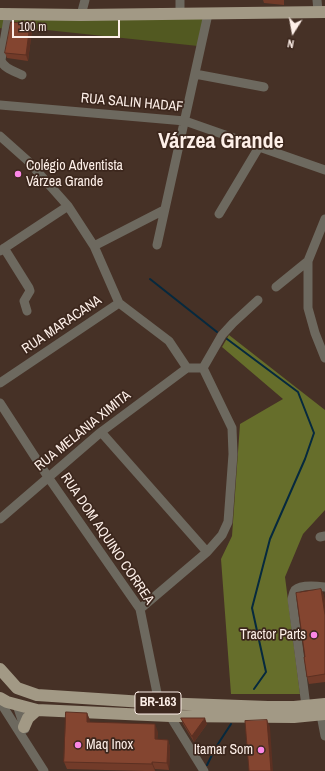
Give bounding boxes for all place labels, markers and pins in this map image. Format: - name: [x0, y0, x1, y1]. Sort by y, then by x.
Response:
- place label: Colégio Adventista Várzea Grande: [26, 158, 123, 190]
- marker: Colégio Adventista Várzea Grande: [13, 169, 23, 179]
- place label: Tractor Parts: [240, 627, 306, 643]
- marker: Tractor Parts: [309, 630, 319, 640]
- place label: Maq Inox: [86, 737, 133, 753]
- marker: Maq Inox: [73, 740, 83, 750]
- place label: Itamar Som: [194, 742, 253, 758]
- marker: Itamar Som: [256, 745, 266, 755]

